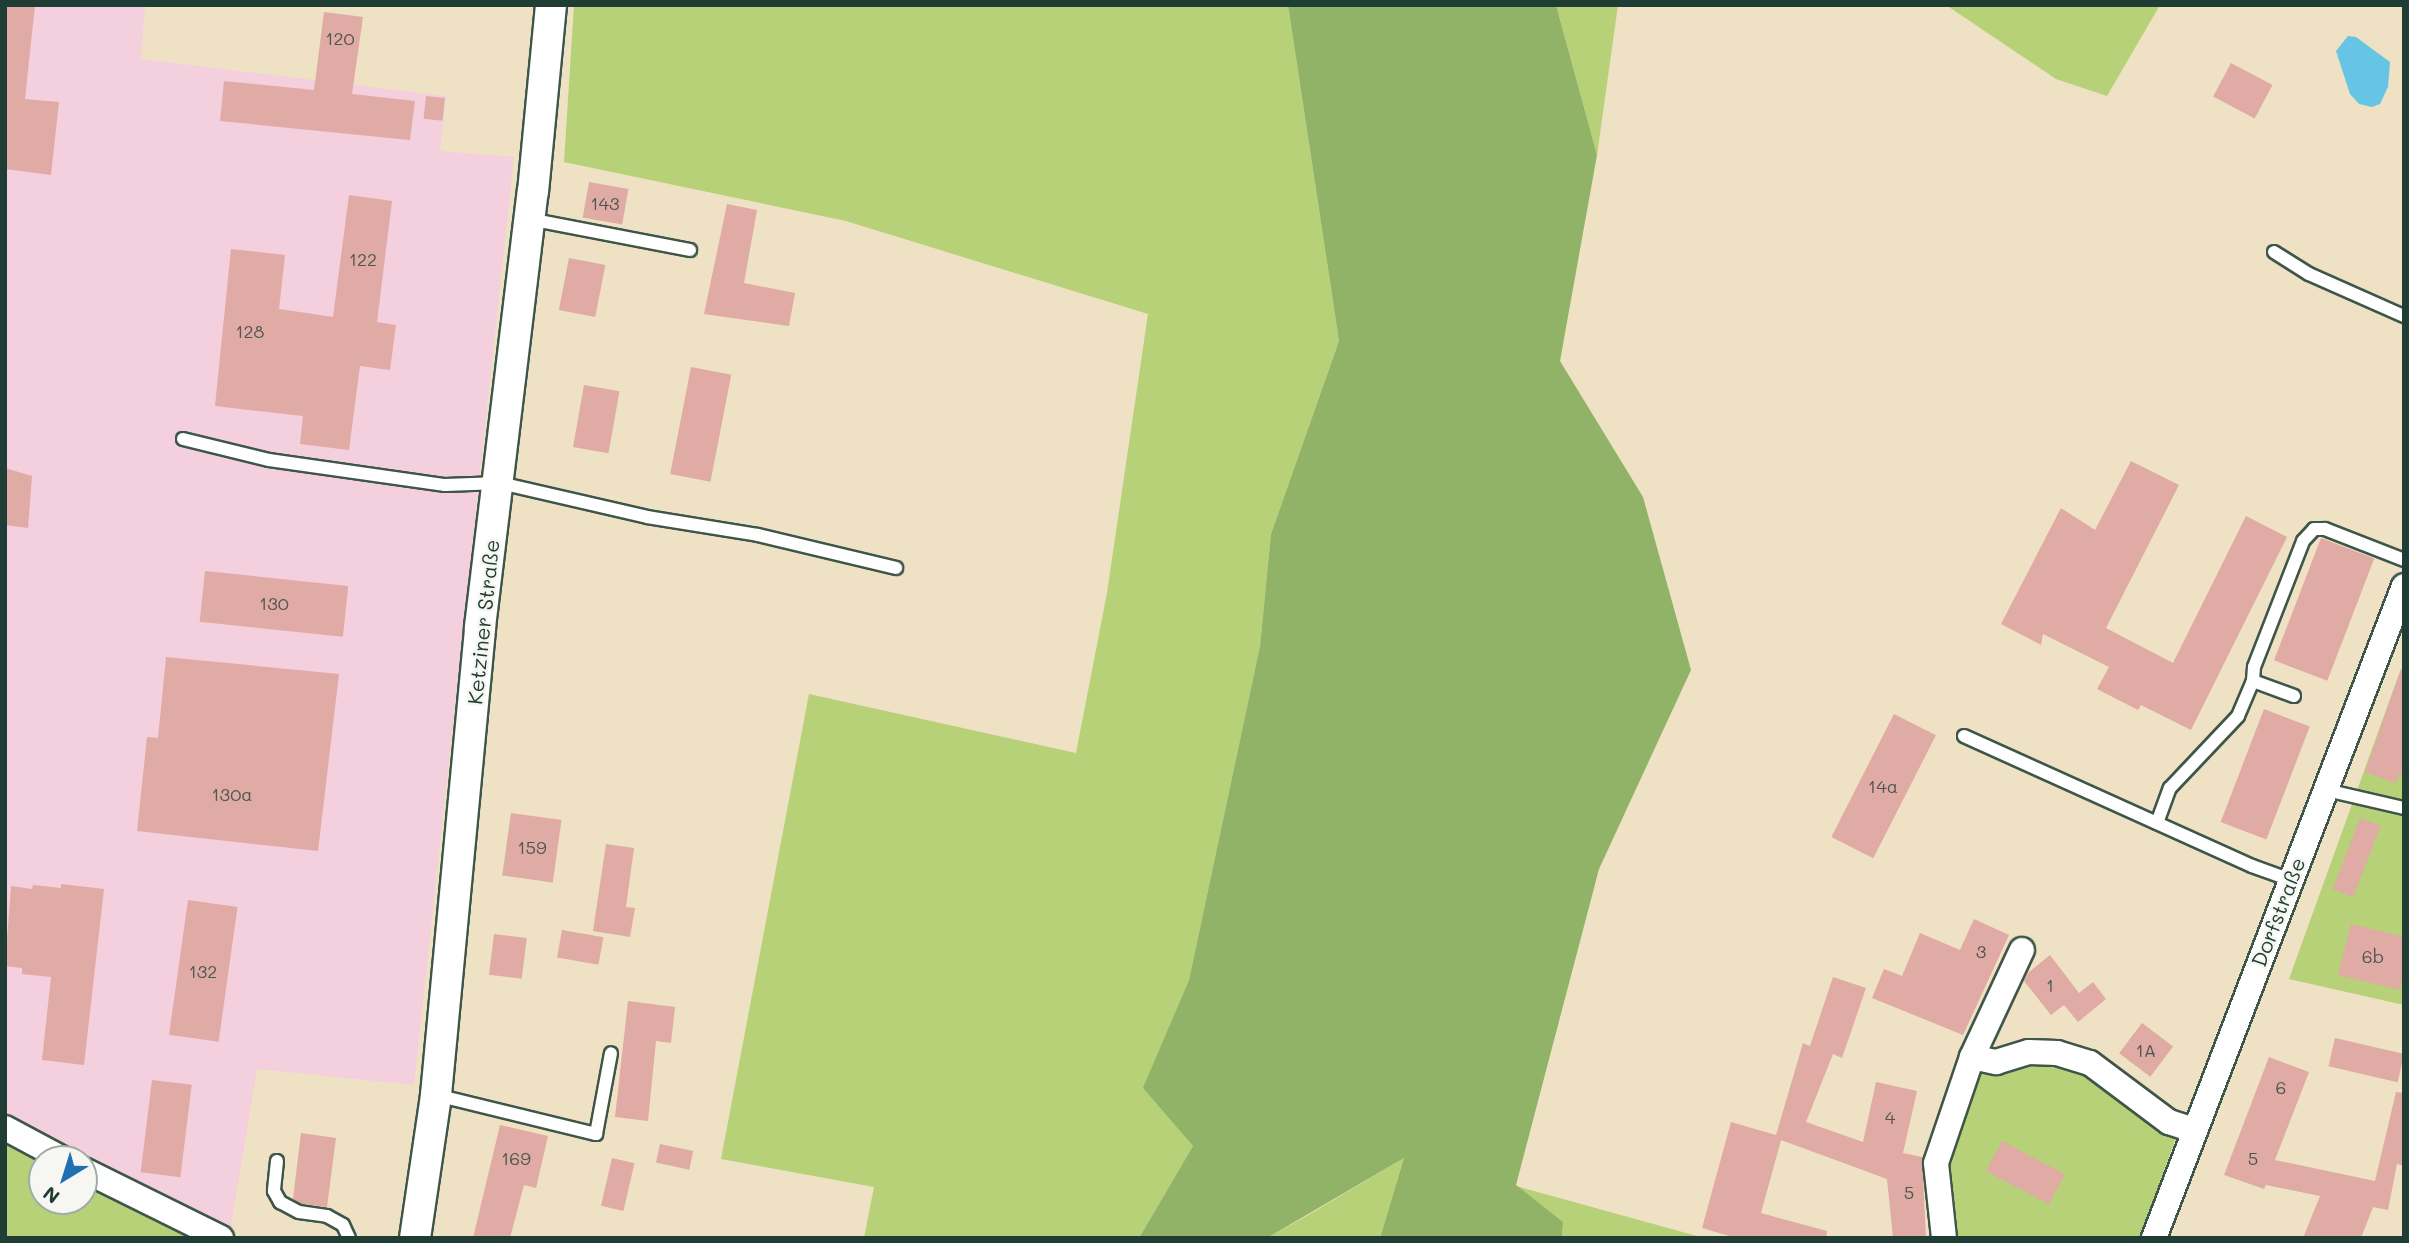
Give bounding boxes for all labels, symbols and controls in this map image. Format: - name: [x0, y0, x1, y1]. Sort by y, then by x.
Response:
- house number: 120: [325, 27, 355, 49]
- house number: 143: [590, 192, 620, 214]
- house number: 122: [349, 248, 377, 270]
- house number: 128: [236, 320, 264, 342]
- street label: Ketziner Straße: [462, 538, 504, 706]
- house number: 130: [259, 592, 289, 614]
- house number: 14a: [1868, 775, 1898, 797]
- house number: 130a: [212, 783, 252, 805]
- house number: 159: [517, 836, 547, 858]
- street label: Dorfstraße: [2246, 854, 2310, 970]
- house number: 3: [1976, 940, 1986, 962]
- house number: 6b: [2362, 945, 2384, 967]
- house number: 132: [189, 960, 217, 982]
- house number: 1: [2046, 974, 2054, 996]
- house number: 1A: [2136, 1039, 2156, 1061]
- house number: 6: [2276, 1076, 2286, 1098]
- house number: 4: [1885, 1106, 1895, 1128]
- north arrow: [28, 1145, 98, 1215]
- house number: 169: [501, 1147, 531, 1169]
- house number: 5: [2248, 1147, 2258, 1169]
- text: N: [38, 1181, 64, 1210]
- house number: 5: [1904, 1181, 1914, 1203]

